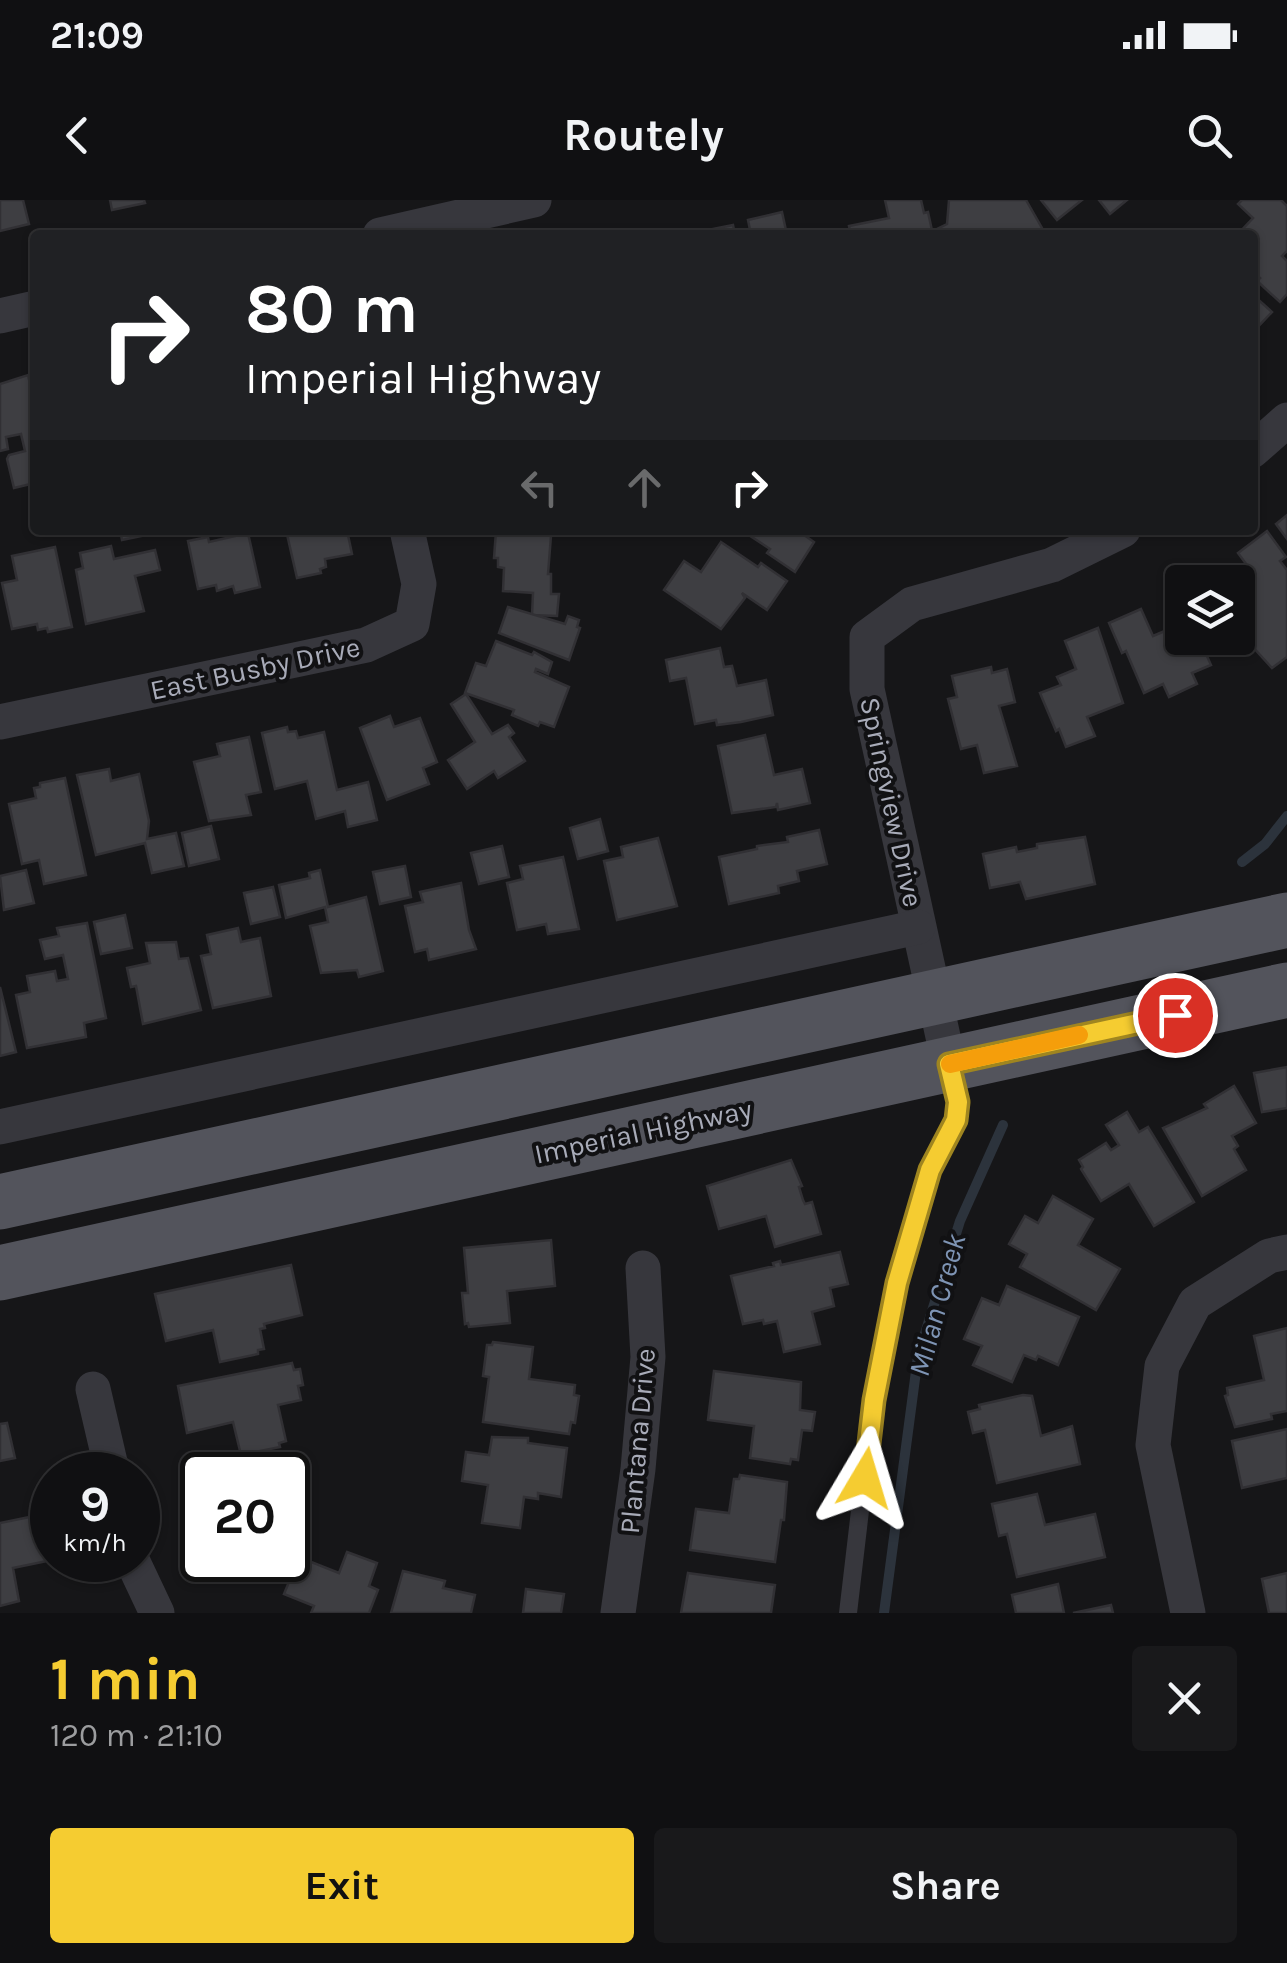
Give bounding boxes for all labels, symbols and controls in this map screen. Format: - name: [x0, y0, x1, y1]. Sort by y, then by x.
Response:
- text: 21:09: [50, 13, 144, 58]
- icon: back: [50, 108, 105, 163]
- icon: search: [1182, 108, 1237, 163]
- text: Routely: [563, 109, 724, 161]
- text: 80 m: [245, 268, 419, 350]
- icon: right: [80, 270, 210, 400]
- text: Imperial Highway: [245, 352, 601, 404]
- icon: left: [512, 460, 567, 515]
- icon: ahead: [617, 460, 672, 515]
- icon: right: [722, 460, 777, 515]
- map controls: [1165, 565, 1255, 655]
- button: layers: [1165, 565, 1255, 655]
- street label: East Busby Drive: [147, 630, 363, 707]
- street label: Springview Drive: [853, 694, 930, 910]
- pin: [1133, 973, 1218, 1058]
- icon: arrive: [1148, 988, 1203, 1043]
- street label: Imperial Highway: [531, 1092, 755, 1171]
- water label: Milan Creek: [901, 1229, 974, 1380]
- street label: Plantana Drive: [613, 1347, 662, 1535]
- position arrow: [813, 1426, 917, 1530]
- speed limit sign: 20: [180, 1452, 310, 1582]
- text: 9: [80, 1475, 110, 1534]
- text: km/h: [63, 1528, 127, 1557]
- text: 1 min: [50, 1644, 201, 1714]
- button: close: [1132, 1646, 1237, 1751]
- text: 120 m · 21:10: [50, 1717, 223, 1754]
- button: Exit: [50, 1828, 634, 1943]
- button: Share: [654, 1828, 1237, 1943]

